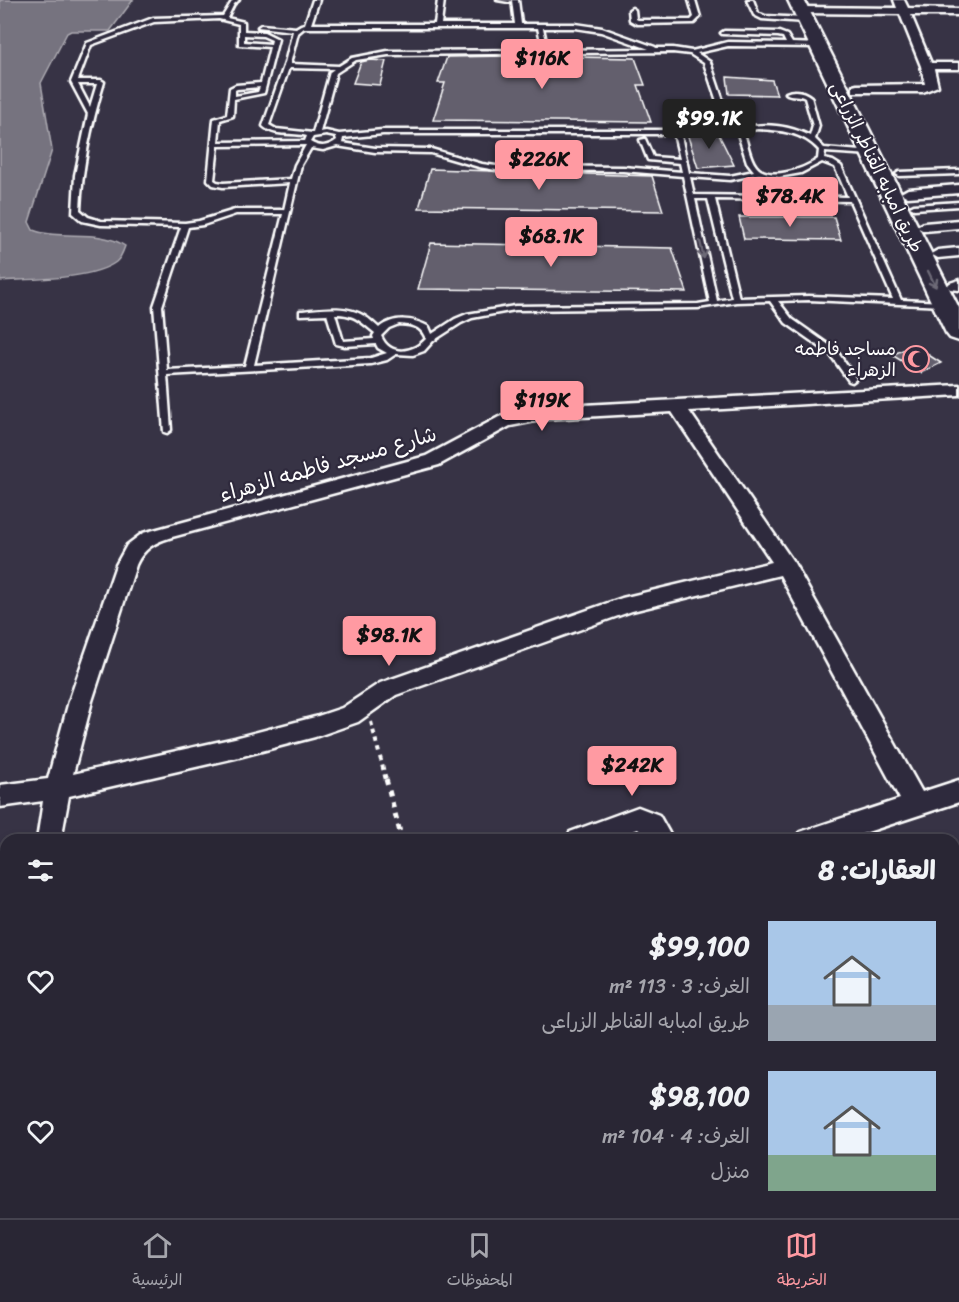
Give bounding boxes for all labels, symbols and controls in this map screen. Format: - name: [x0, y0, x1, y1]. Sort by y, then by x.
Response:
- pin: $116K: [500, 39, 584, 90]
- text: $116K: [515, 41, 569, 76]
- street label: طريق امبابه القناطر الزراعى: [821, 76, 933, 258]
- pin: $99.1K: [660, 99, 758, 150]
- text: $99.1K: [677, 101, 741, 136]
- pin: $226K: [497, 140, 581, 191]
- text: $226K: [509, 142, 569, 177]
- pin: $78.4K: [741, 177, 839, 228]
- text: $78.4K: [756, 179, 824, 214]
- pin: $68.1K: [502, 217, 600, 268]
- text: $68.1K: [519, 219, 583, 254]
- one-way arrow: [697, 240, 709, 259]
- one-way arrow: [927, 270, 939, 288]
- place label: مساجد فاطمه الزهراء: [795, 333, 896, 386]
- mosque icon: مساجد فاطمه الزهراء: [901, 344, 931, 374]
- pin: $119K: [500, 381, 584, 432]
- text: $119K: [514, 383, 570, 418]
- street label: شارع مسجد فاطمه الزهراء: [215, 415, 441, 513]
- pin: $98.1K: [340, 616, 438, 667]
- text: $98.1K: [357, 618, 421, 653]
- pin: $242K: [590, 746, 674, 797]
- text: $242K: [601, 748, 663, 783]
- text: العقارات: 8: [819, 847, 936, 893]
- icon: filters: [24, 854, 57, 887]
- text: $99,100: [650, 923, 750, 969]
- icon: home: [816, 945, 888, 1017]
- icon: heart: [24, 965, 57, 998]
- text: الغرف: 3 · 113 m²: [609, 969, 750, 1004]
- text: طريق امبابه القناطر الزراعى: [541, 1004, 750, 1039]
- text: $98,100: [650, 1073, 750, 1119]
- icon: home: [816, 1095, 888, 1167]
- icon: heart: [24, 1115, 57, 1148]
- text: الغرف: 4 · 104 m²: [602, 1119, 750, 1154]
- text: منزل: [711, 1154, 750, 1189]
- tab: الرئيسية: [132, 1229, 182, 1294]
- tab: المحفوظات: [447, 1229, 513, 1294]
- tab: الخريطة: [777, 1229, 827, 1294]

